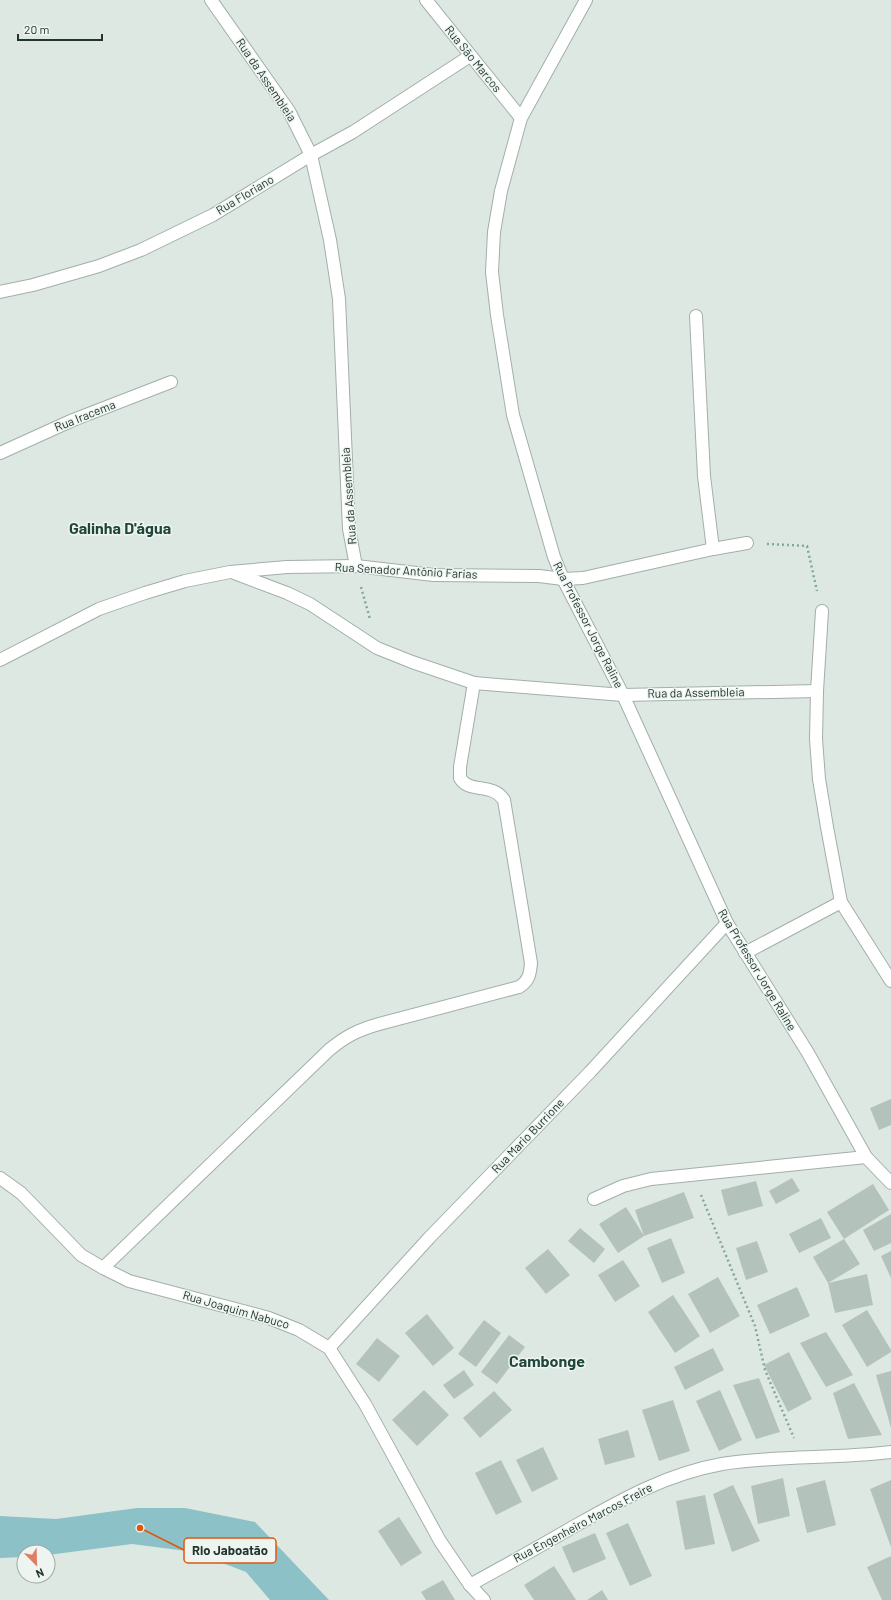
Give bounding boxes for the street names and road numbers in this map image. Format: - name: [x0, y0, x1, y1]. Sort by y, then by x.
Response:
- street label: Rua São Marcos: [443, 22, 505, 95]
- street label: Rua da Assembleia: [234, 35, 300, 124]
- street label: Rua Floriano: [213, 171, 276, 217]
- street label: Rua Iracema: [52, 396, 117, 434]
- street label: Rua da Assembleia: [338, 447, 358, 545]
- street label: Rua Senador Antônio Farias: [334, 559, 478, 581]
- street label: Rua Professor Jorge Raline: [551, 559, 627, 690]
- street label: Rua da Assembleia: [647, 684, 745, 700]
- street label: Rua Professor Jorge Raline: [716, 906, 800, 1033]
- street label: Rua Mario Burrione: [488, 1095, 566, 1176]
- street label: Rua Joaquim Nabuco: [181, 1287, 291, 1331]
- street label: Rua Engenheiro Marcos Freire: [511, 1479, 654, 1565]

